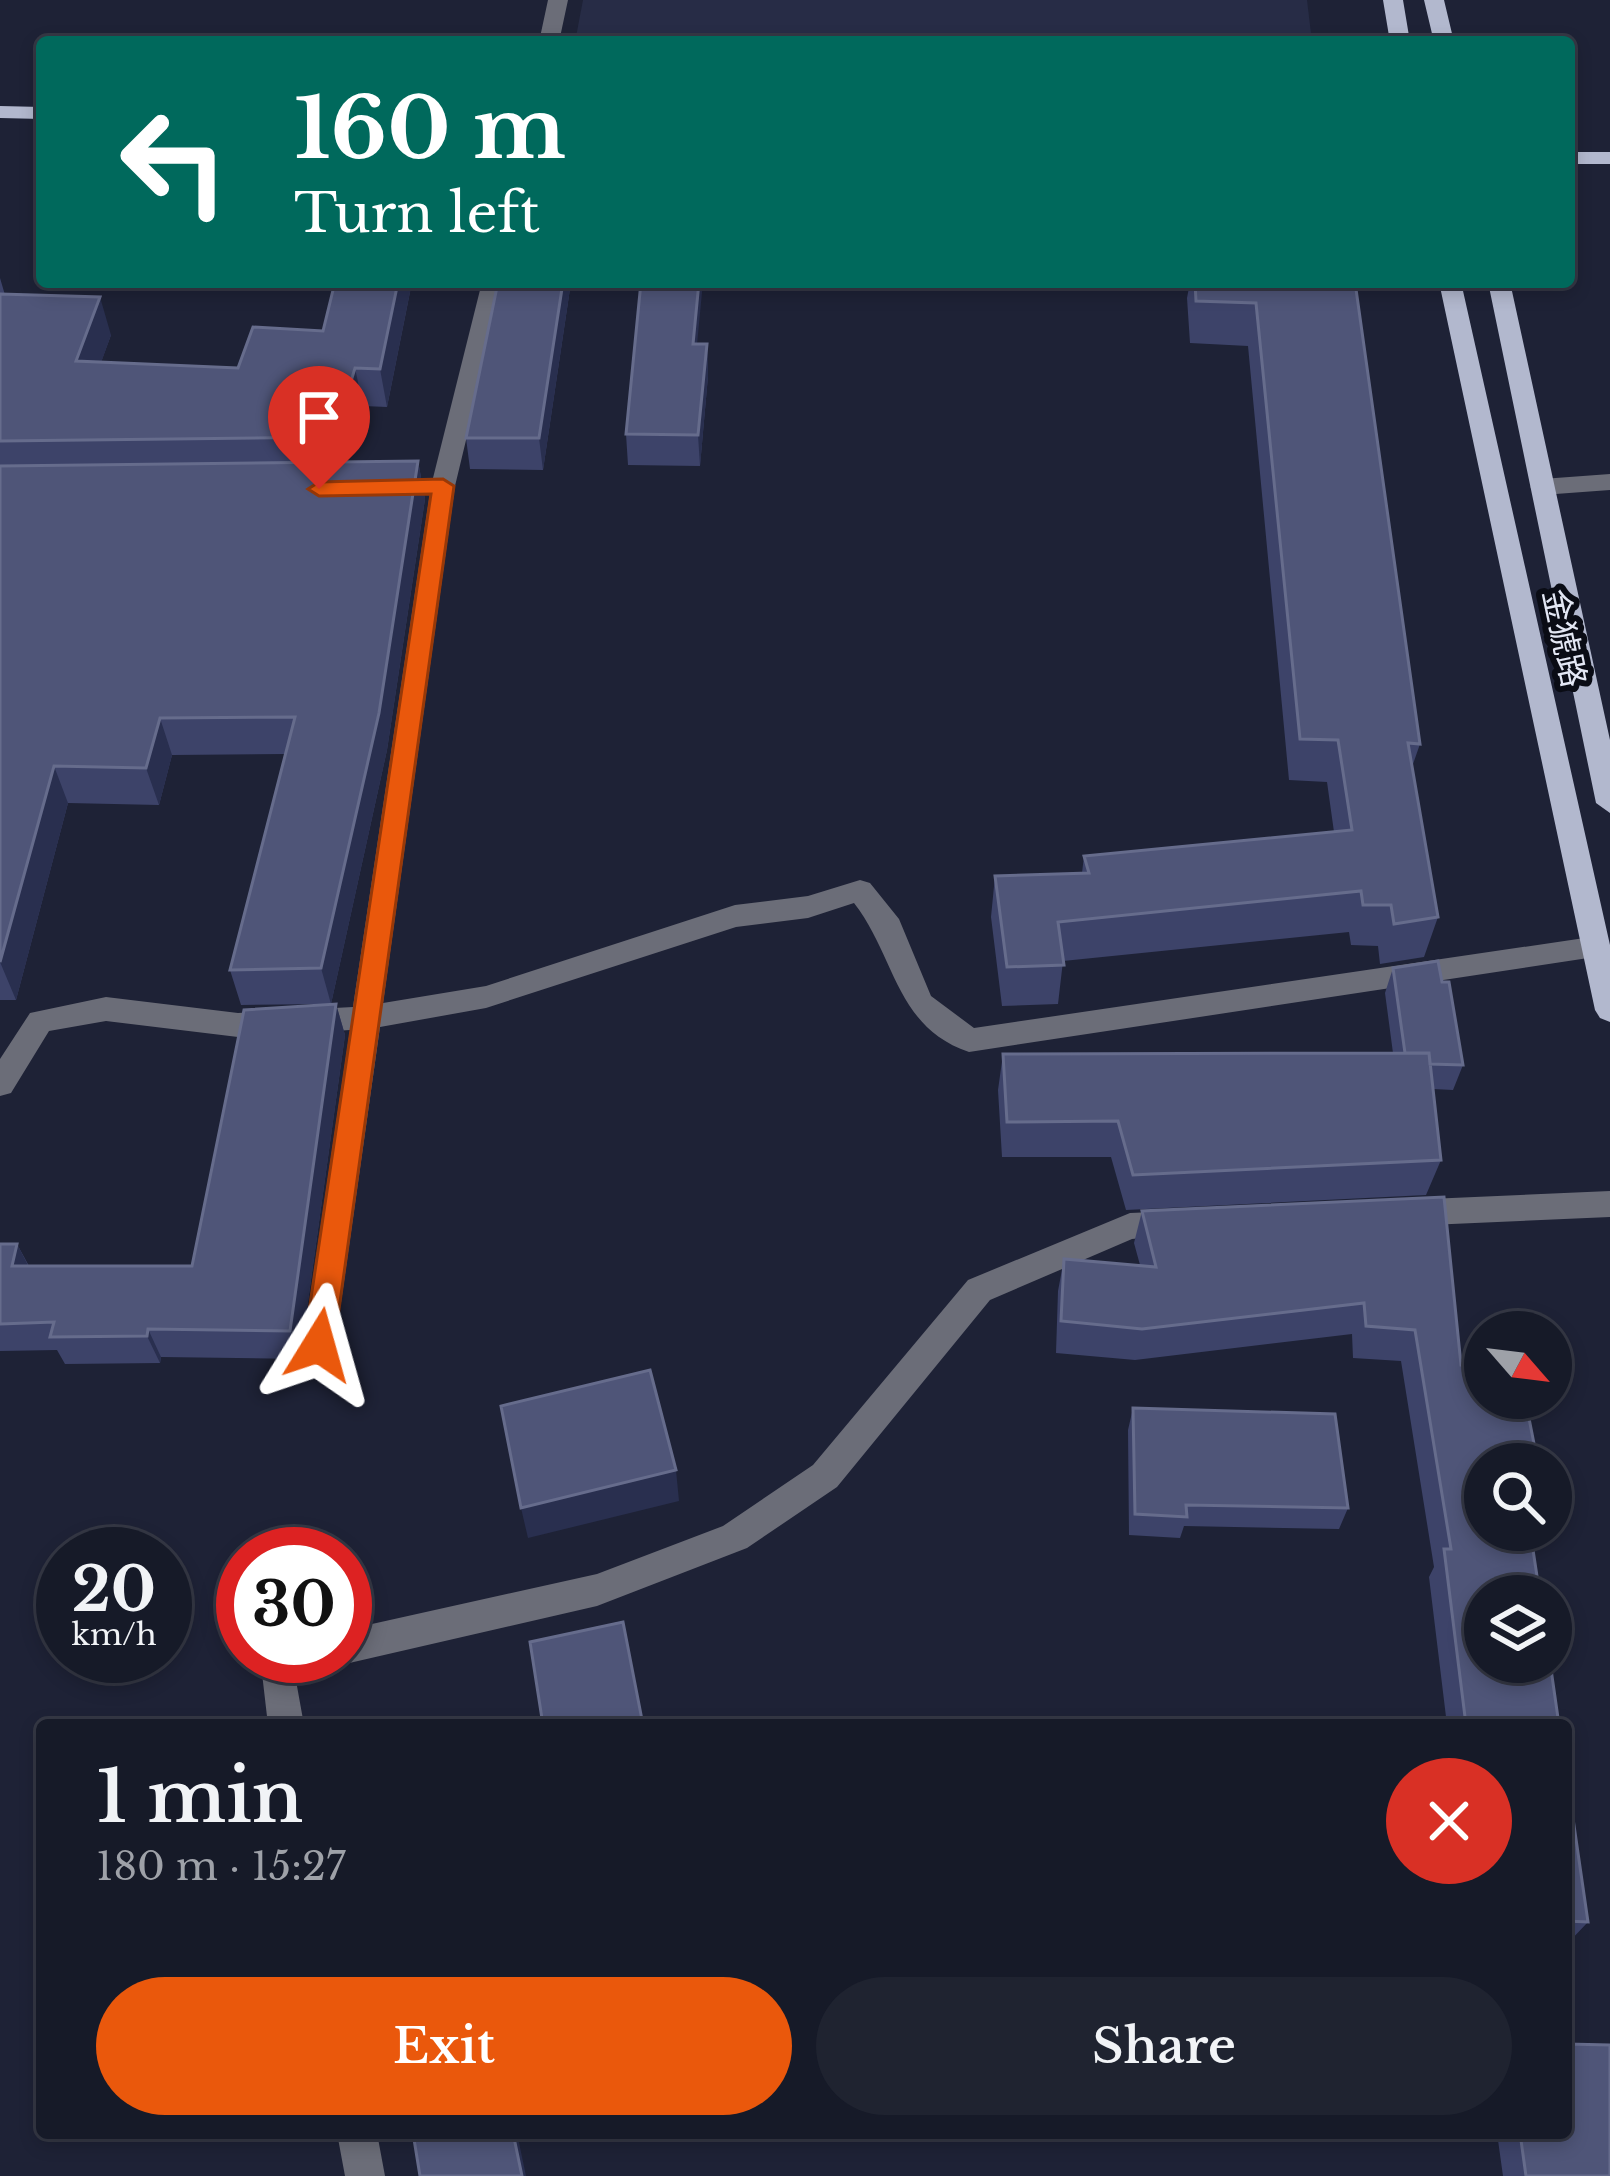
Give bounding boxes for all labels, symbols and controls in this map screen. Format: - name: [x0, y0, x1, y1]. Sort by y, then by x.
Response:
- text: 160 m: [294, 77, 566, 181]
- icon: left: [96, 84, 252, 240]
- text: Turn left: [294, 180, 540, 247]
- pin: [268, 366, 370, 489]
- icon: arrive: [286, 384, 352, 450]
- street label: 金猇路: [1534, 585, 1595, 691]
- position arrow: [256, 1282, 382, 1408]
- north arrow: [1464, 1311, 1572, 1419]
- map controls: [1464, 1311, 1572, 1683]
- button: search: [1464, 1443, 1572, 1551]
- speed limit sign: 30: [216, 1527, 372, 1683]
- text: 20: [72, 1553, 156, 1627]
- button: layers: [1464, 1575, 1572, 1683]
- text: km/h: [71, 1616, 157, 1653]
- text: 1 min: [96, 1752, 303, 1841]
- button: close: [1386, 1758, 1512, 1884]
- text: 180 m · 15:27: [96, 1842, 346, 1891]
- button: Exit: [96, 1977, 792, 2115]
- button: Share: [816, 1977, 1512, 2115]

